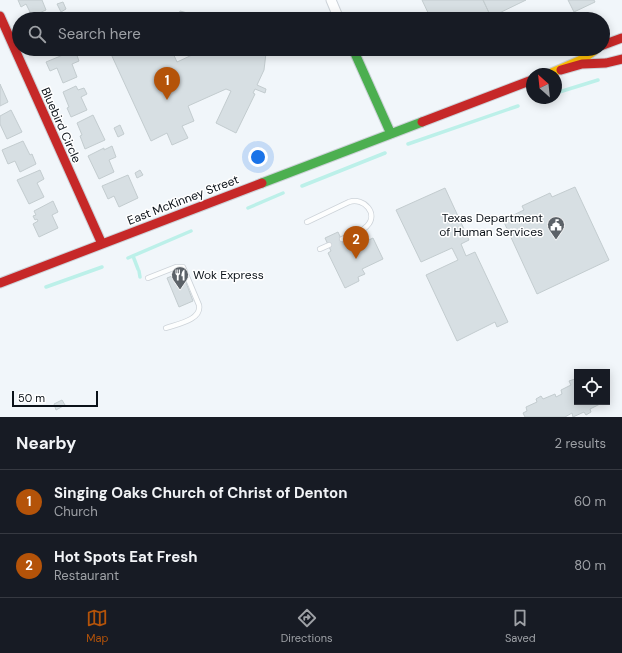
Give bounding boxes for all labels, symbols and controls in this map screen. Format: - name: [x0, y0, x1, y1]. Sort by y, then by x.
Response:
- search box: [12, 12, 610, 56]
- icon: search: [26, 23, 48, 45]
- text: Search here: [58, 24, 141, 44]
- pin: 1: [154, 67, 180, 100]
- north arrow: [526, 68, 562, 104]
- street label: Bluebird Circle: [37, 85, 85, 165]
- your location: [248, 147, 268, 167]
- street label: East McKinney Street: [125, 171, 241, 229]
- place label: Texas Department of Human Services: [439, 210, 543, 240]
- public building icon: Texas Department of Human Services: [546, 215, 566, 240]
- pin: 2: [343, 226, 369, 259]
- restaurant icon: Wok Express: [170, 265, 190, 290]
- place label: Wok Express: [193, 267, 264, 283]
- map controls: [574, 369, 610, 405]
- button: locate: [574, 369, 610, 405]
- scale bar: [12, 389, 98, 408]
- text: 50 m: [18, 391, 45, 405]
- text: Nearby: [16, 432, 76, 454]
- text: 2 results: [555, 435, 606, 452]
- text: Singing Oaks Church of Christ of Denton: [54, 483, 348, 503]
- text: 1: [27, 493, 31, 510]
- text: 60 m: [574, 493, 606, 510]
- text: Church: [54, 503, 98, 520]
- text: Hot Spots Eat Fresh: [54, 547, 197, 567]
- text: 2: [25, 557, 33, 574]
- text: 80 m: [574, 557, 606, 574]
- text: Restaurant: [54, 567, 119, 584]
- tab: Map: [86, 607, 108, 645]
- tab: Directions: [281, 607, 333, 645]
- tab: Saved: [505, 607, 536, 645]

